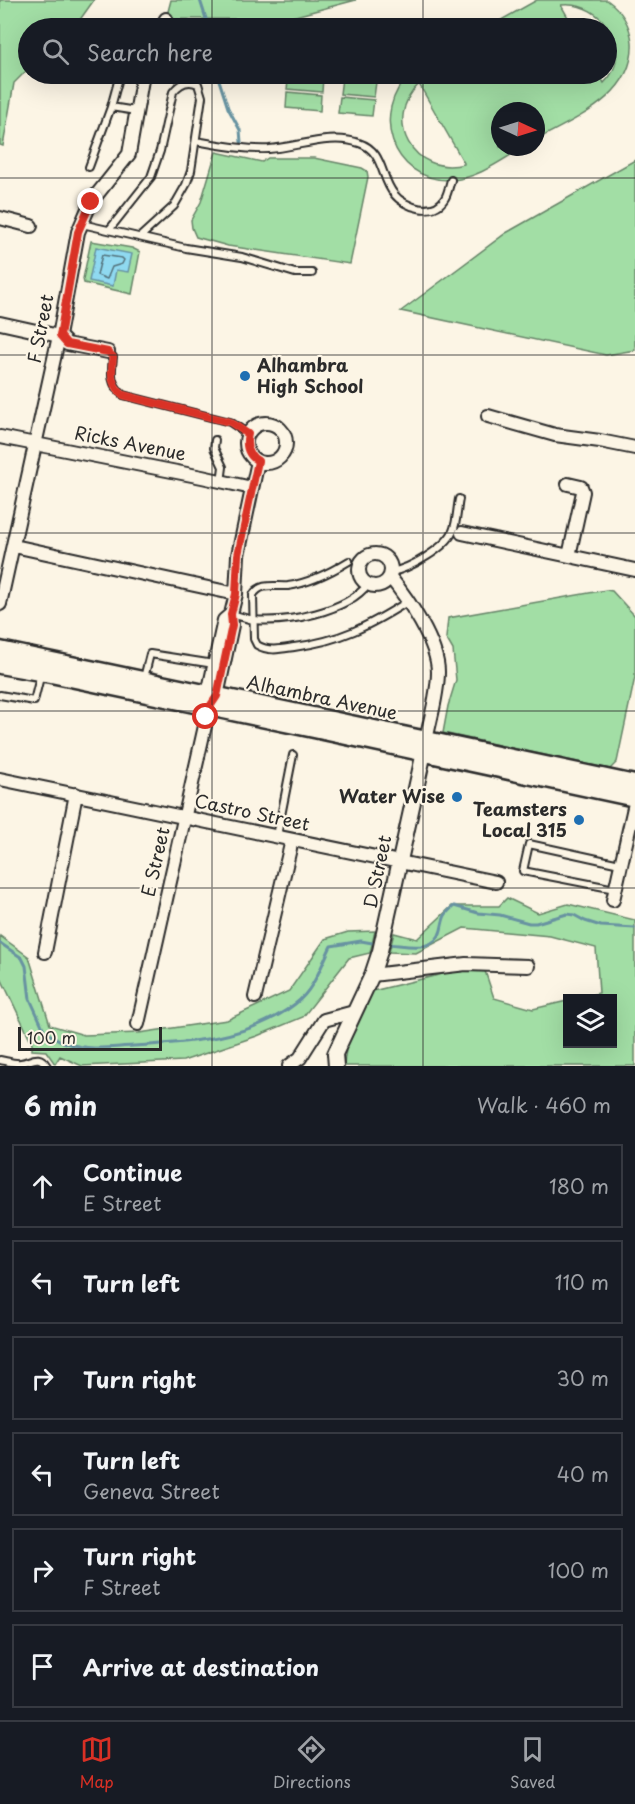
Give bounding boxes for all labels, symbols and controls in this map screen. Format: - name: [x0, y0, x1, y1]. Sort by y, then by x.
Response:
- search box: [18, 18, 617, 84]
- icon: search: [39, 35, 72, 68]
- text: Search here: [87, 35, 213, 68]
- north arrow: [491, 102, 545, 156]
- route end: [77, 188, 103, 214]
- street label: F Street: [20, 292, 59, 366]
- place label: Alhambra High School: [257, 351, 363, 399]
- marker: Alhambra High School: [238, 369, 252, 383]
- street label: Ricks Avenue: [72, 418, 188, 467]
- street label: Alhambra Avenue: [245, 667, 400, 726]
- route start: [192, 703, 218, 729]
- place label: Water Wise: [339, 782, 445, 809]
- street label: Castro Street: [192, 786, 312, 837]
- marker: Water Wise: [450, 790, 464, 804]
- place label: Teamsters Local 315: [473, 795, 567, 843]
- marker: Teamsters Local 315: [572, 813, 586, 827]
- street label: E Street: [133, 824, 176, 899]
- street label: D Street: [356, 833, 397, 911]
- map controls: [563, 994, 617, 1048]
- button: layers: [563, 994, 617, 1048]
- scale bar: [18, 1024, 162, 1052]
- text: 100 m: [27, 1025, 76, 1049]
- text: 6 min: [24, 1086, 97, 1125]
- text: Walk · 460 m: [477, 1090, 611, 1120]
- text: Continue: [83, 1155, 182, 1188]
- icon: ahead: [26, 1170, 59, 1203]
- text: 180 m: [549, 1171, 609, 1201]
- text: E Street: [83, 1188, 162, 1218]
- icon: left: [26, 1266, 59, 1299]
- text: Turn left: [83, 1266, 180, 1299]
- text: 110 m: [555, 1267, 609, 1297]
- icon: right: [26, 1362, 59, 1395]
- text: Turn right: [83, 1362, 196, 1395]
- text: 30 m: [556, 1363, 609, 1393]
- text: Turn left: [83, 1443, 180, 1476]
- icon: left: [26, 1458, 59, 1491]
- text: 40 m: [557, 1459, 609, 1489]
- text: Geneva Street: [83, 1476, 220, 1506]
- text: Turn right: [83, 1539, 196, 1572]
- icon: right: [26, 1554, 59, 1587]
- text: 100 m: [548, 1555, 609, 1585]
- text: F Street: [83, 1572, 160, 1602]
- icon: arrive: [26, 1650, 59, 1683]
- text: Arrive at destination: [83, 1650, 319, 1683]
- tab: Map: [80, 1733, 114, 1793]
- tab: Directions: [273, 1733, 351, 1793]
- tab: Saved: [510, 1733, 555, 1793]

